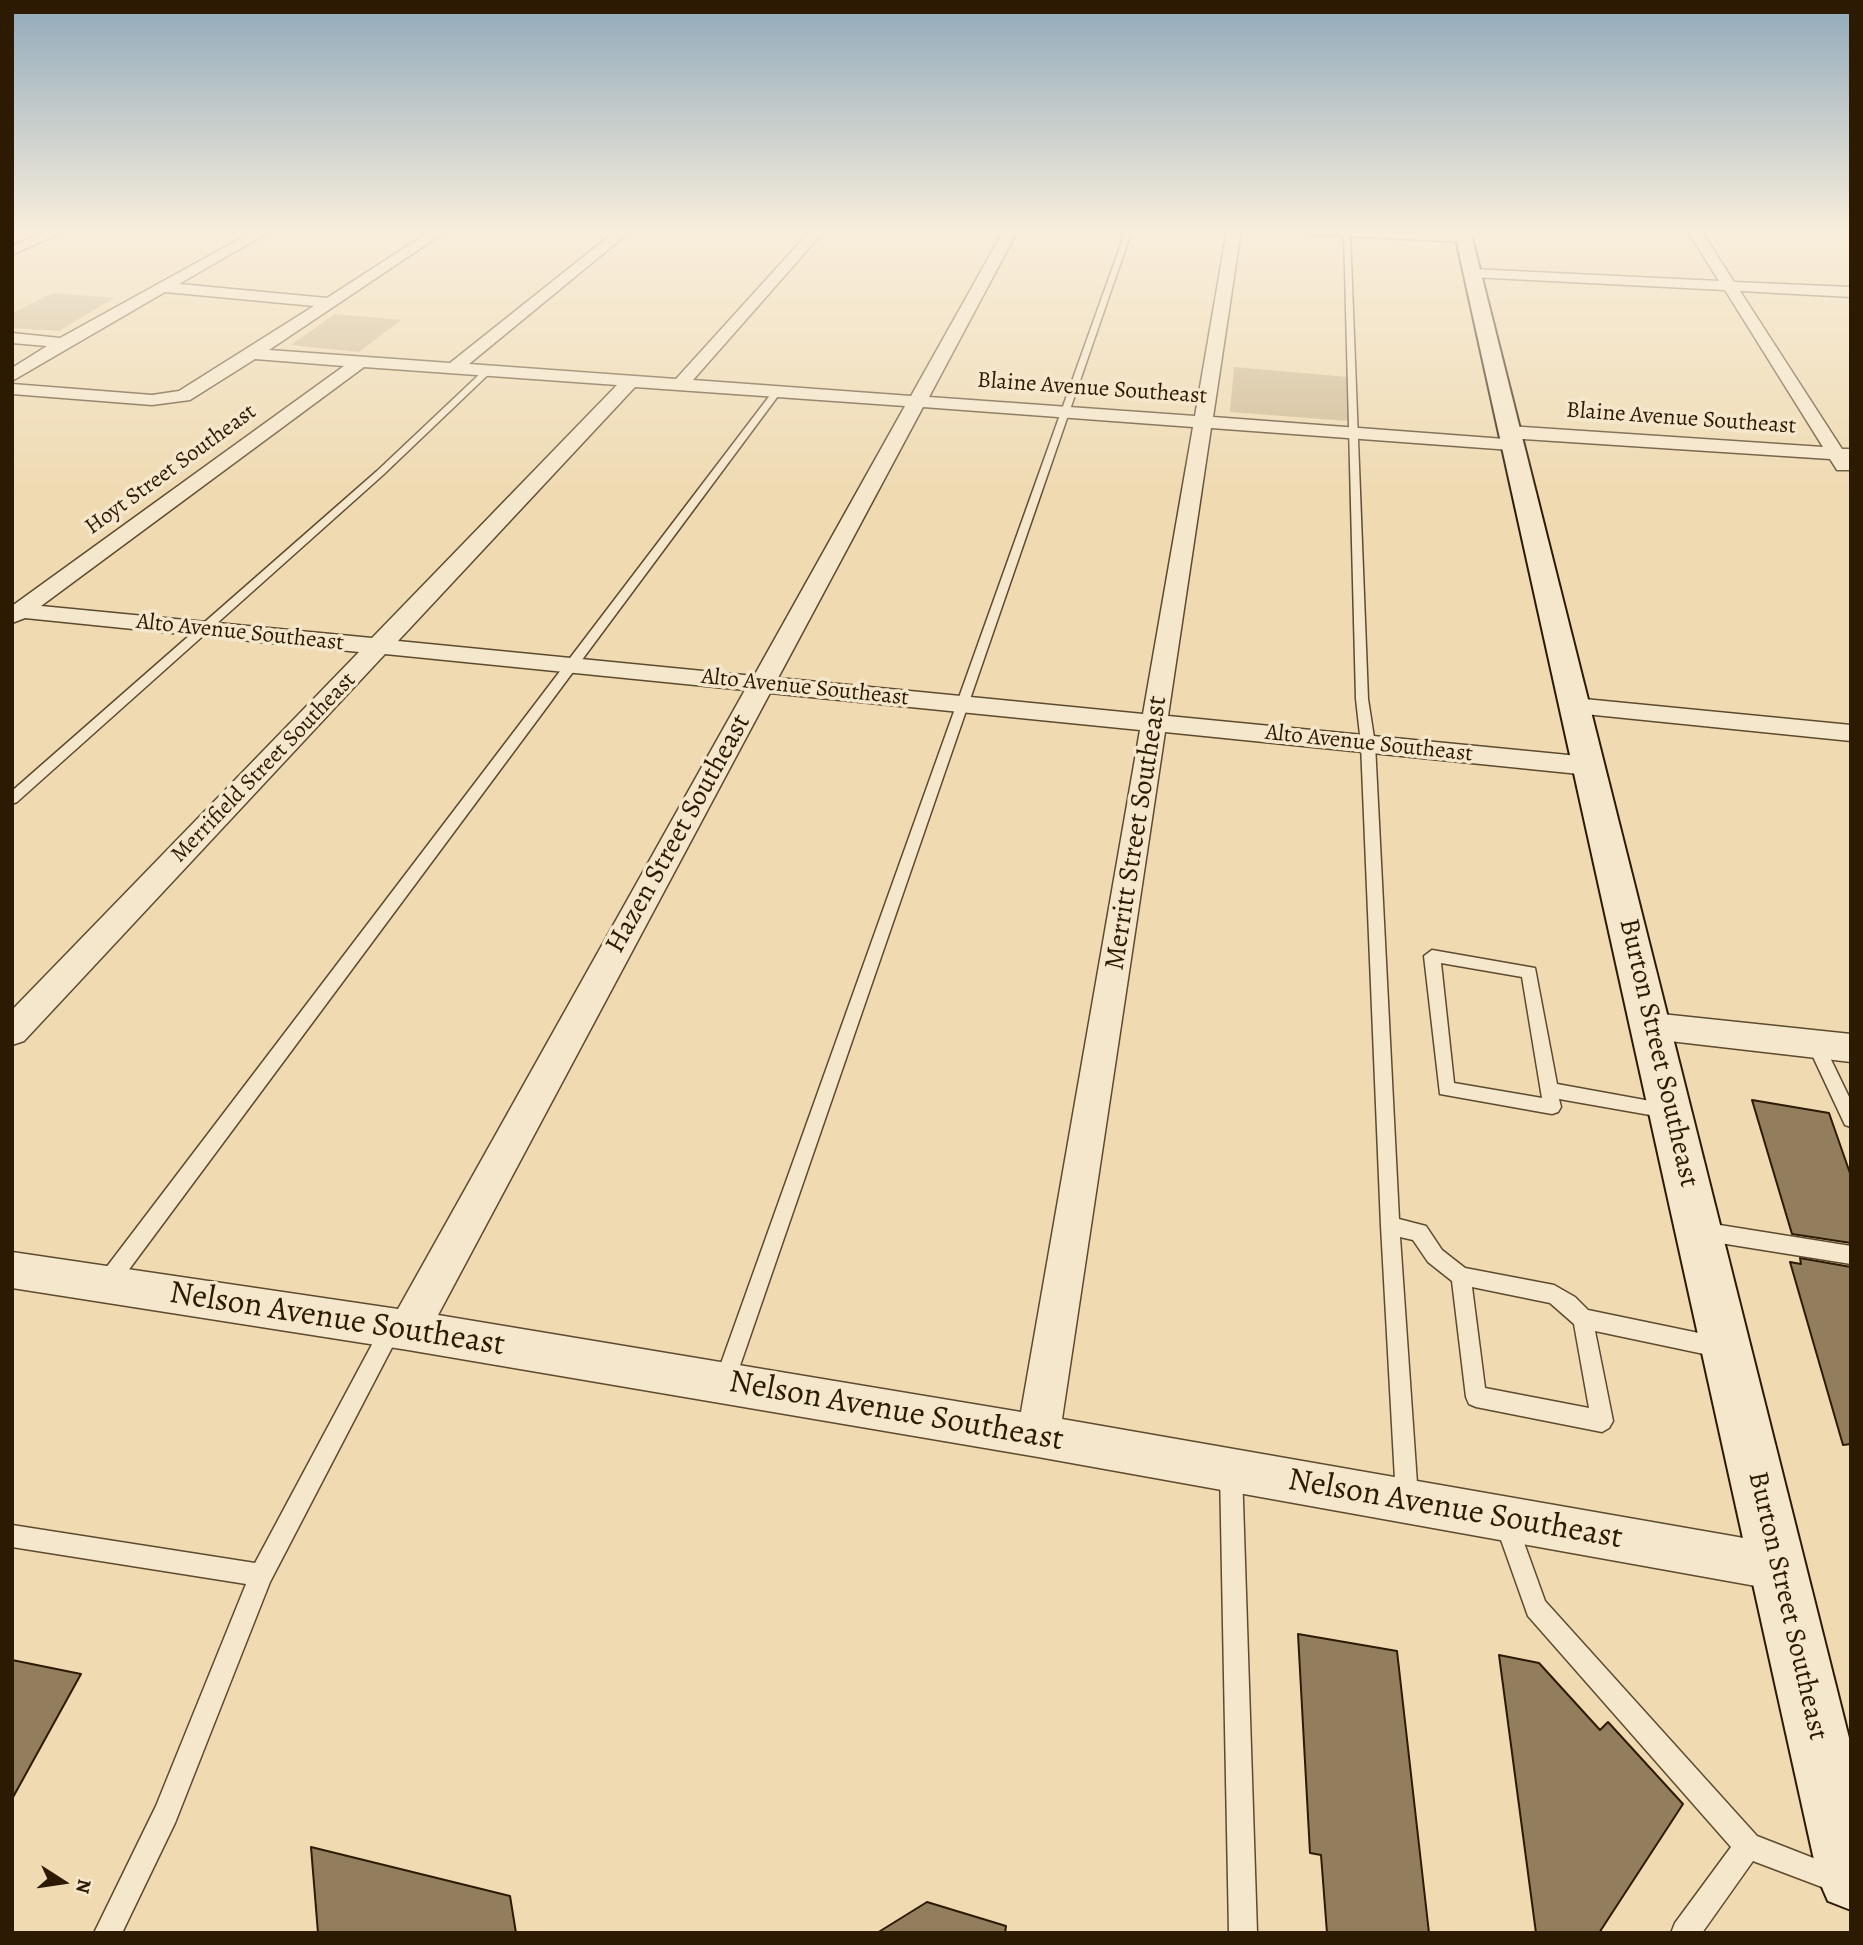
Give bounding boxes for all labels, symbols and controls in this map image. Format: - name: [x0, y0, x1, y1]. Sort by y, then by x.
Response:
- street label: Blaine Avenue Southeast: [976, 367, 1208, 411]
- street label: Blaine Avenue Southeast: [1565, 397, 1797, 441]
- street label: Hoyt Street Southeast: [80, 399, 262, 541]
- street label: Alto Avenue Southeast: [135, 608, 345, 658]
- street label: Alto Avenue Southeast: [700, 663, 910, 713]
- street label: Merrifield Street Southeast: [166, 667, 362, 869]
- street label: Merritt Street Southeast: [1099, 694, 1175, 972]
- street label: Hazen Street Southeast: [599, 709, 759, 959]
- street label: Alto Avenue Southeast: [1264, 719, 1474, 769]
- street label: Burton Street Southeast: [1611, 915, 1705, 1191]
- street label: Nelson Avenue Southeast: [167, 1274, 507, 1366]
- street label: Nelson Avenue Southeast: [726, 1363, 1066, 1461]
- street label: Nelson Avenue Southeast: [1285, 1461, 1625, 1559]
- street label: Burton Street Southeast: [1740, 1468, 1834, 1744]
- north arrow: [28, 1847, 98, 1917]
- text: N: [69, 1877, 98, 1896]

